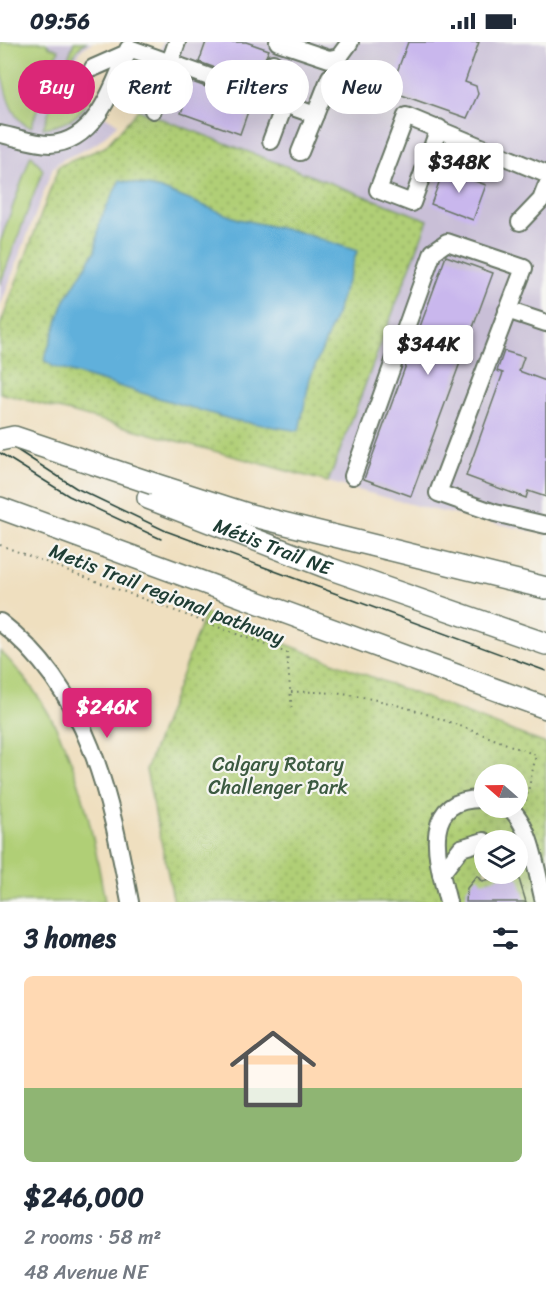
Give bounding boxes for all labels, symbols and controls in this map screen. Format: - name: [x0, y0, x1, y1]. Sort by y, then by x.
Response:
- text: 09:56: [30, 2, 90, 41]
- chip: Buy: [18, 60, 95, 114]
- chip: Rent: [107, 60, 193, 114]
- chip: Filters: [205, 60, 309, 114]
- chip: New: [321, 60, 403, 114]
- pin: $348K: [417, 143, 501, 194]
- text: $348K: [428, 145, 490, 180]
- pin: $344K: [386, 325, 470, 376]
- text: $344K: [397, 327, 459, 362]
- street label: Métis Trail NE: [208, 508, 339, 586]
- street label: Metis Trail regional pathway: [44, 533, 290, 656]
- pin: $246K: [65, 688, 149, 739]
- text: $246K: [76, 690, 138, 725]
- park label: Calgary Rotary Challenger Park: [208, 747, 348, 805]
- north arrow: [474, 764, 528, 818]
- map controls: [474, 764, 528, 884]
- button: layers: [474, 830, 528, 884]
- text: 3 homes: [24, 915, 116, 961]
- icon: filters: [489, 922, 522, 955]
- icon: home: [219, 1015, 327, 1123]
- text: $246,000: [24, 1174, 144, 1220]
- text: 2 rooms · 58 m²: [24, 1220, 161, 1255]
- text: 48 Avenue NE: [24, 1255, 148, 1290]

